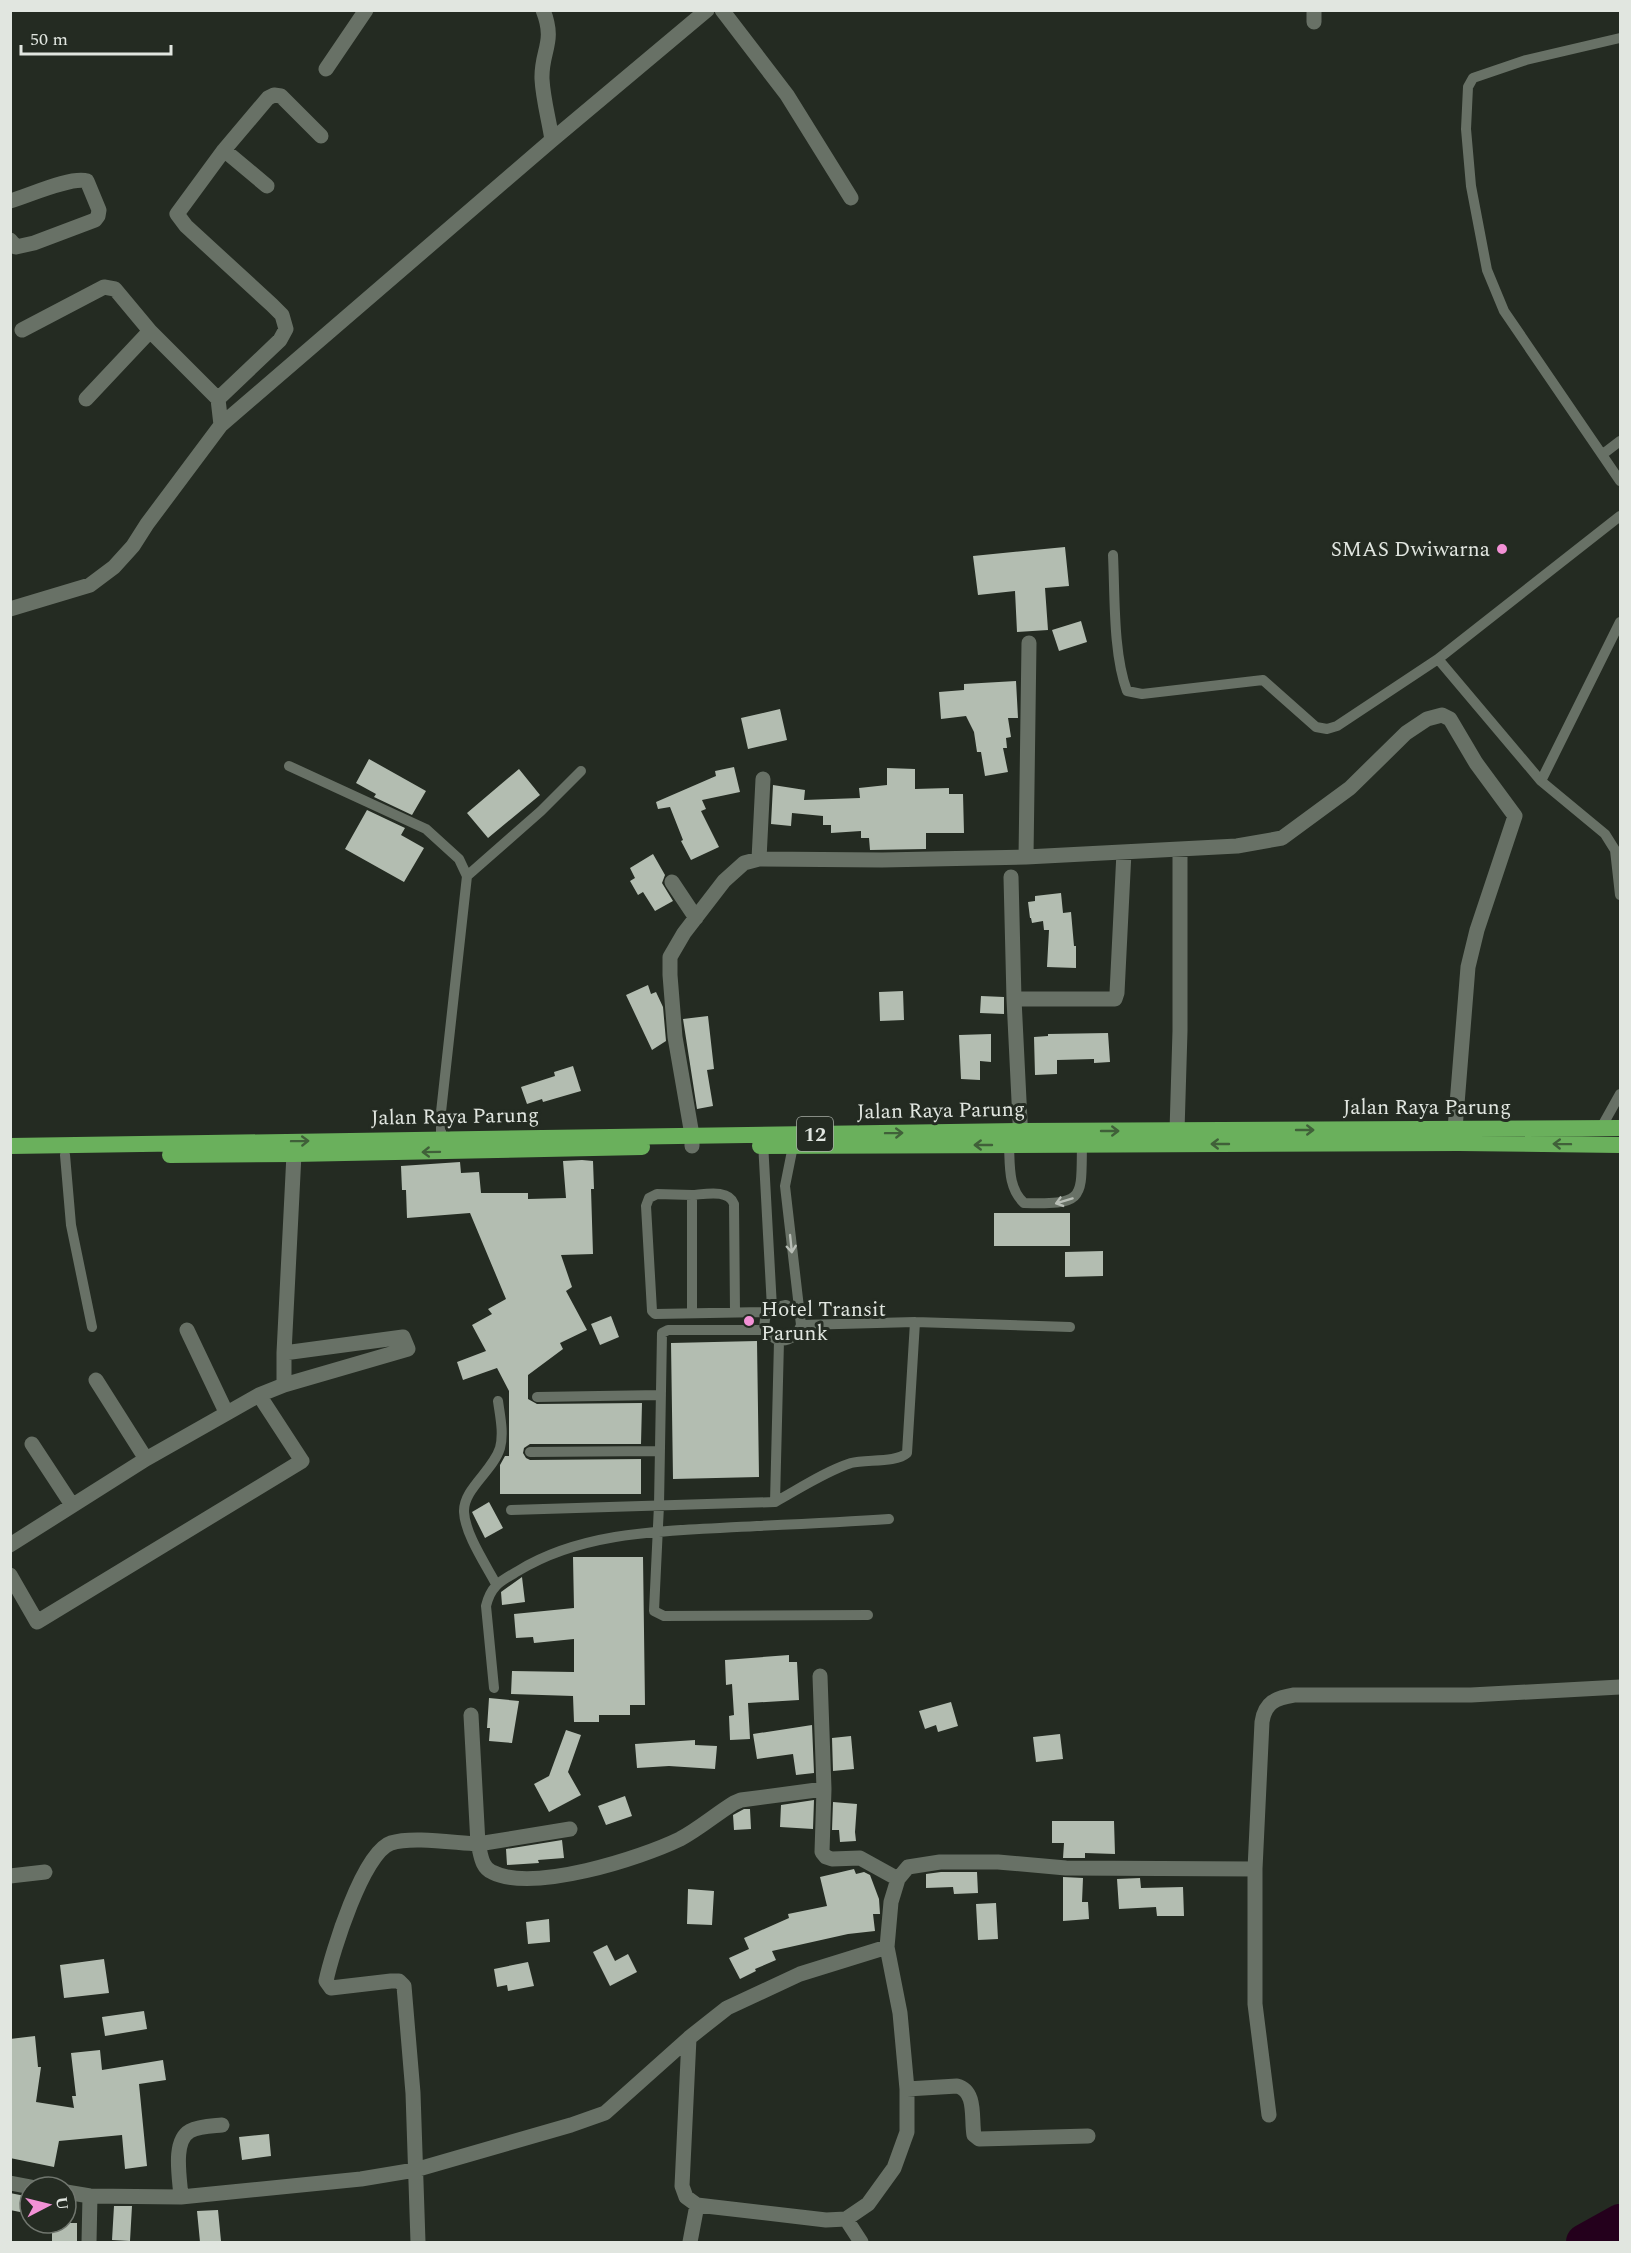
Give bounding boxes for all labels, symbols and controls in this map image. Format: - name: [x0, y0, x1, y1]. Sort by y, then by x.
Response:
- scale bar: [21, 18, 171, 56]
- text: 50 m: [30, 26, 68, 53]
- place label: SMAS Dwiwarna: [1331, 534, 1491, 566]
- marker: SMAS Dwiwarna: [1495, 542, 1509, 556]
- street label: Jalan Raya Parung: [1343, 1092, 1511, 1124]
- street label: Jalan Raya Parung: [857, 1094, 1026, 1128]
- street label: Jalan Raya Parung: [371, 1100, 540, 1134]
- road number: 12: [797, 1117, 833, 1151]
- one-way arrow: [1294, 1124, 1314, 1136]
- one-way arrow: [1099, 1126, 1119, 1137]
- one-way arrow: [883, 1127, 903, 1139]
- one-way arrow: [289, 1135, 309, 1147]
- one-way arrow: [1211, 1138, 1231, 1150]
- one-way arrow: [1553, 1138, 1573, 1150]
- one-way arrow: [974, 1140, 994, 1151]
- one-way arrow: [422, 1146, 442, 1157]
- one-way arrow: [1055, 1196, 1074, 1207]
- one-way arrow: [786, 1234, 797, 1254]
- place label: Hotel Transit Parunk: [761, 1294, 886, 1350]
- marker: Hotel Transit Parunk: [742, 1314, 756, 1328]
- north arrow: [18, 2175, 78, 2235]
- text: U: [49, 2195, 75, 2211]

